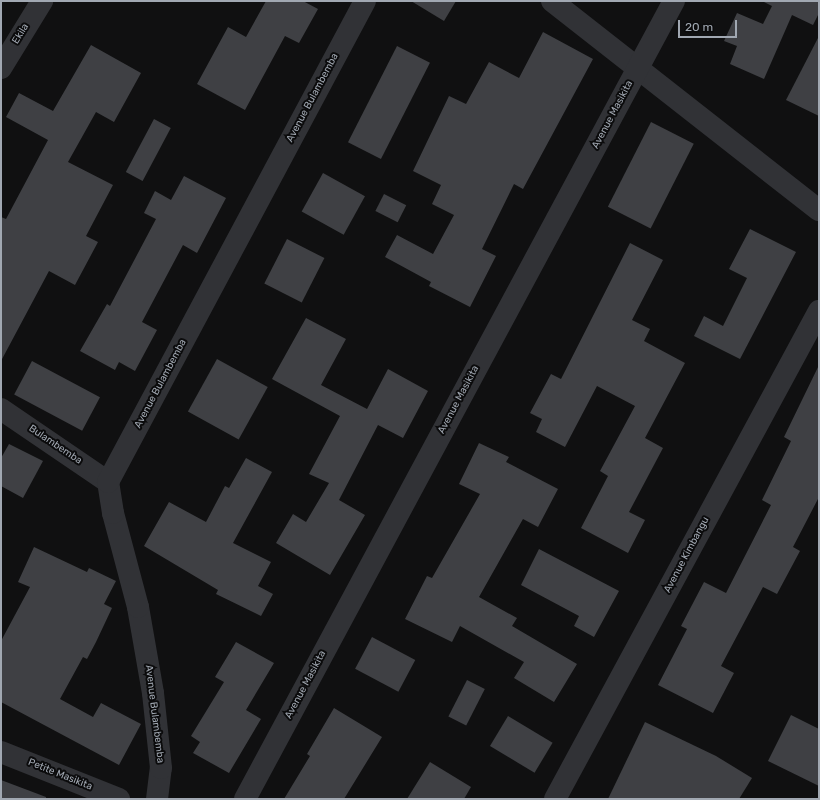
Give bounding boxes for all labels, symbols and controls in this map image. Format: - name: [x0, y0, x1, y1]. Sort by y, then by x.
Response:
- scale bar: [680, 12, 739, 38]
- text: 20 m: [685, 20, 713, 34]
- street label: Ekila: [10, 22, 32, 46]
- street label: Avenue Bulambemba: [284, 52, 342, 144]
- street label: Avenue Masikita: [590, 79, 636, 151]
- street label: Avenue Bulambemba: [132, 338, 190, 430]
- street label: Avenue Masikita: [436, 364, 482, 436]
- street label: Bulambemba: [26, 423, 84, 467]
- street label: Avenue Kimbangu: [662, 515, 712, 595]
- street label: Avenue Masikita: [283, 649, 329, 721]
- street label: Avenue Bulambemba: [142, 664, 166, 764]
- street label: Petite Masikita: [26, 757, 94, 793]

